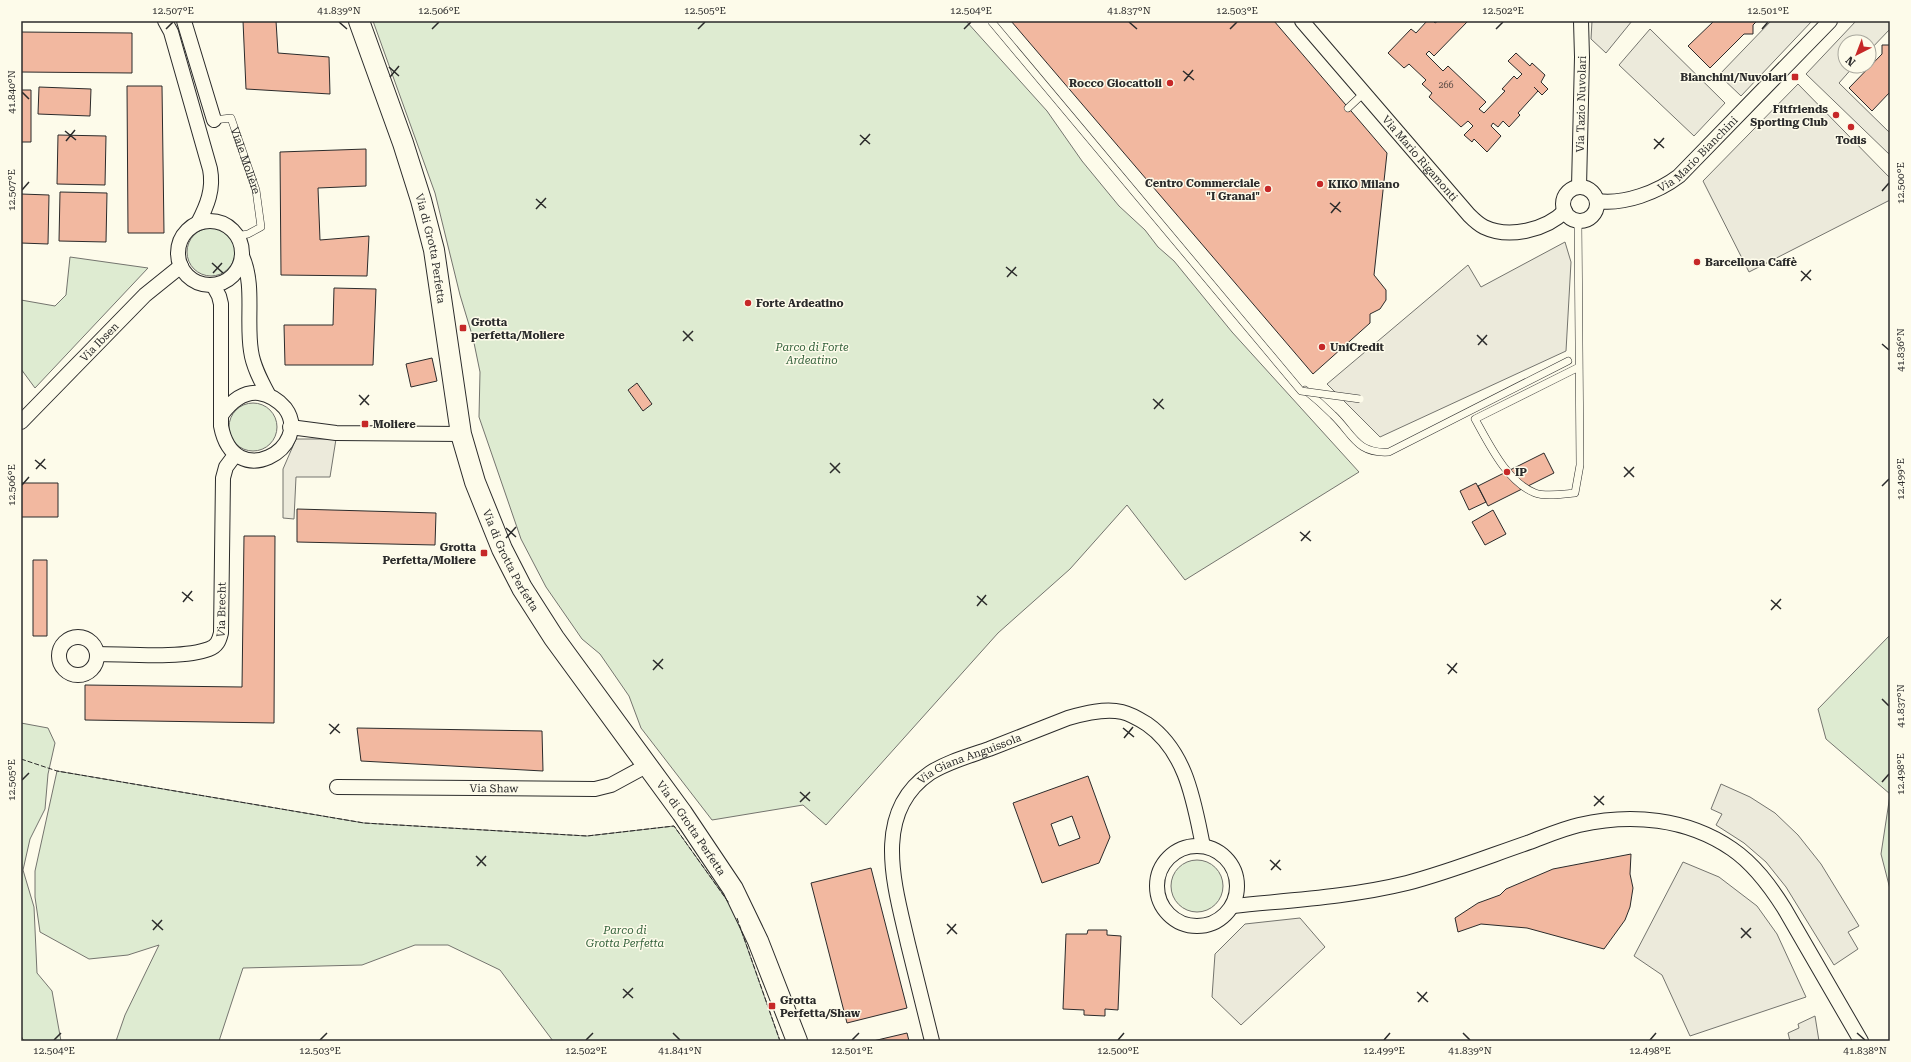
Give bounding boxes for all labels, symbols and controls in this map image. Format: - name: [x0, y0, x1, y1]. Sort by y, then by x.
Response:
- text: 12.507°E: [152, 5, 194, 16]
- text: 41.839°N: [317, 5, 361, 16]
- text: 12.506°E: [418, 5, 460, 16]
- text: 12.505°E: [684, 5, 726, 16]
- text: 12.504°E: [950, 5, 992, 16]
- text: 41.837°N: [1107, 5, 1151, 16]
- text: 12.503°E: [1216, 5, 1258, 16]
- text: 12.502°E: [1482, 5, 1524, 16]
- text: 12.501°E: [1747, 5, 1789, 16]
- north arrow: [1837, 34, 1877, 74]
- text: N: [1843, 53, 1858, 69]
- street label: Via Tazio Nuvolari: [1574, 55, 1589, 153]
- text: 41.840°N: [6, 70, 17, 114]
- place label: Bianchini/Nuvolari: [1680, 71, 1787, 84]
- marker: Bianchini/Nuvolari: [1790, 72, 1800, 82]
- place label: Rocco Giocattoli: [1069, 77, 1162, 90]
- marker: Rocco Giocattoli: [1165, 78, 1175, 88]
- house number: 266: [1438, 80, 1454, 90]
- place label: Fitfriends Sporting Club: [1750, 103, 1828, 129]
- marker: Fitfriends Sporting Club: [1831, 110, 1841, 120]
- street label: Via Mario Rigamonti: [1379, 113, 1460, 204]
- street label: Via Mario Bianchini: [1656, 113, 1741, 195]
- marker: Todis: [1846, 122, 1856, 132]
- street label: Viale Molière: [228, 125, 262, 195]
- place label: Todis: [1836, 134, 1867, 147]
- text: 12.500°E: [1895, 162, 1906, 204]
- text: 12.507°E: [6, 169, 17, 211]
- place label: Centro Commerciale "I Granai": [1145, 177, 1261, 203]
- place label: KIKO Milano: [1328, 178, 1400, 191]
- marker: KIKO Milano: [1315, 179, 1325, 189]
- marker: Centro Commerciale "I Granai": [1263, 184, 1273, 194]
- street label: Via di Grotta Perfetta: [412, 192, 448, 304]
- place label: Barcellona Caffè: [1705, 256, 1797, 269]
- marker: Barcellona Caffè: [1692, 257, 1702, 267]
- place label: Forte Ardeatino: [756, 297, 844, 310]
- marker: Forte Ardeatino: [743, 298, 753, 308]
- place label: Grotta perfetta/Moliere: [471, 316, 565, 342]
- street label: Via Ibsen: [78, 320, 122, 364]
- marker: Grotta perfetta/Moliere: [458, 323, 468, 333]
- text: 41.836°N: [1895, 328, 1906, 372]
- park label: Parco di Forte Ardeatino: [775, 341, 849, 367]
- place label: UniCredit: [1330, 341, 1385, 354]
- marker: UniCredit: [1317, 342, 1327, 352]
- place label: Moliere: [373, 418, 416, 431]
- marker: Moliere: [360, 419, 370, 429]
- text: 12.499°E: [1895, 458, 1906, 500]
- text: 12.506°E: [6, 464, 17, 506]
- place label: IP: [1515, 466, 1527, 479]
- marker: IP: [1502, 467, 1512, 477]
- street label: Via di Grotta Perfetta: [480, 507, 541, 614]
- place label: Grotta Perfetta/Moliere: [382, 541, 477, 567]
- marker: Grotta Perfetta/Moliere: [479, 548, 489, 558]
- street label: Via Brecht: [214, 582, 229, 639]
- text: 41.837°N: [1895, 684, 1906, 728]
- street label: Via Giana Anguissola: [915, 731, 1023, 787]
- text: 12.498°E: [1895, 753, 1906, 795]
- text: 12.505°E: [6, 759, 17, 801]
- street label: Via di Grotta Perfetta: [654, 778, 728, 878]
- street label: Via Shaw: [470, 782, 519, 795]
- park label: Parco di Grotta Perfetta: [586, 924, 665, 950]
- place label: Grotta Perfetta/Shaw: [780, 994, 861, 1020]
- marker: Grotta Perfetta/Shaw: [767, 1001, 777, 1011]
- text: 12.504°E: [33, 1045, 75, 1056]
- text: 12.503°E: [299, 1045, 341, 1056]
- text: 12.502°E: [565, 1045, 607, 1056]
- text: 41.841°N: [658, 1045, 702, 1056]
- text: 12.501°E: [831, 1045, 873, 1056]
- text: 12.500°E: [1097, 1045, 1139, 1056]
- text: 12.499°E: [1363, 1045, 1405, 1056]
- text: 41.839°N: [1448, 1045, 1492, 1056]
- text: 12.498°E: [1629, 1045, 1671, 1056]
- text: 41.838°N: [1843, 1045, 1887, 1056]

